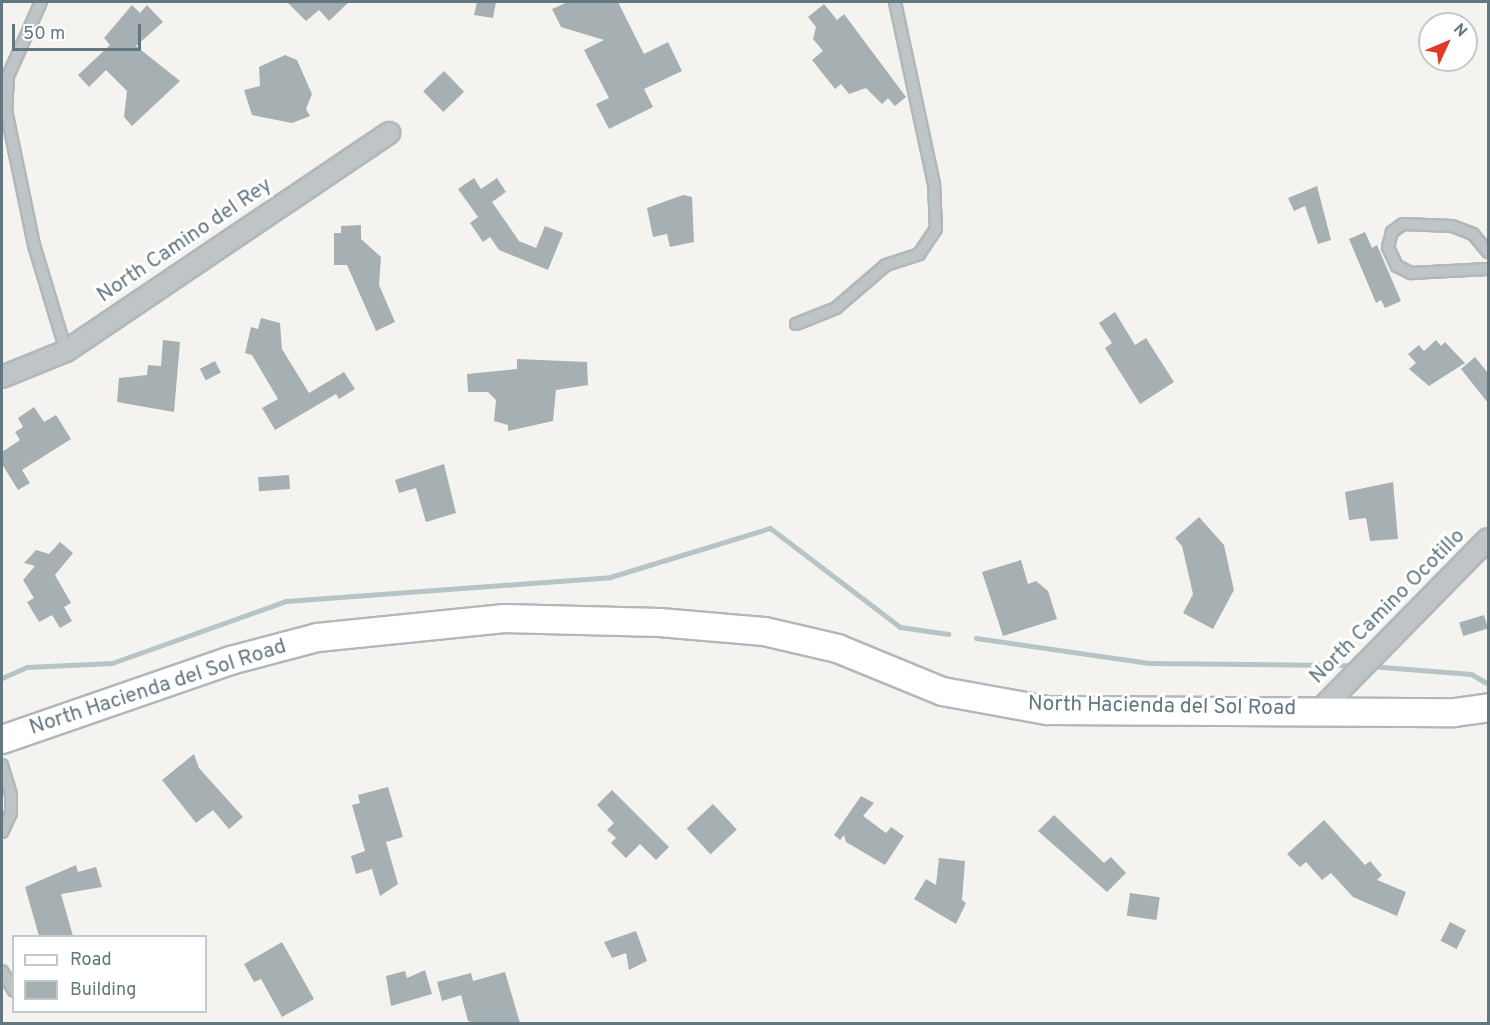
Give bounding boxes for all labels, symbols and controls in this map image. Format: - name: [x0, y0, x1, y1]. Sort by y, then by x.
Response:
- scale bar: [15, 12, 144, 50]
- north arrow: [1418, 12, 1478, 72]
- text: N: [1448, 20, 1471, 42]
- text: 50 m: [23, 23, 65, 46]
- street label: North Camino del Rey: [93, 173, 277, 309]
- street label: North Camino Ocotillo: [1305, 524, 1471, 690]
- street label: North Hacienda del Sol Road: [26, 635, 290, 741]
- street label: North Hacienda del Sol Road: [1028, 692, 1296, 722]
- legend: [12, 935, 207, 1013]
- text: Road: [70, 949, 112, 972]
- text: Building: [70, 979, 136, 1002]

